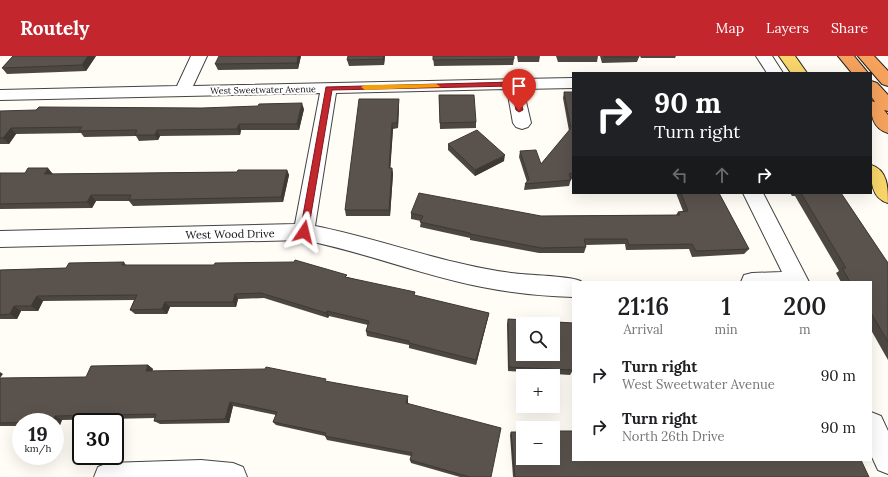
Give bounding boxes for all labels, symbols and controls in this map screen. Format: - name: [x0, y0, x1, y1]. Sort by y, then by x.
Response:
- text: Routely: [20, 16, 90, 40]
- text: Map: [716, 19, 744, 37]
- text: Layers: [766, 19, 809, 37]
- text: Share: [831, 19, 868, 37]
- pin: [502, 69, 536, 110]
- icon: arrive: [508, 75, 530, 97]
- street label: West Sweetwater Avenue: [210, 83, 316, 96]
- text: 90 m: [654, 85, 721, 121]
- icon: right: [588, 88, 640, 140]
- text: Turn right: [654, 120, 740, 143]
- icon: left: [669, 164, 691, 186]
- icon: ahead: [711, 164, 733, 186]
- icon: right: [753, 164, 775, 186]
- position arrow: [283, 211, 325, 253]
- street label: West Wood Drive: [185, 226, 275, 242]
- text: 21:16: [618, 291, 669, 322]
- text: 1: [721, 291, 731, 322]
- text: 200: [783, 291, 826, 322]
- map controls: [516, 317, 560, 465]
- button: search: [516, 317, 560, 361]
- text: Arrival: [623, 321, 663, 338]
- text: min: [715, 321, 738, 338]
- text: m: [799, 321, 811, 338]
- text: Turn right: [622, 357, 698, 376]
- icon: right: [588, 364, 610, 386]
- text: 90 m: [821, 366, 856, 385]
- button: +: [516, 369, 560, 413]
- text: West Sweetwater Avenue: [622, 376, 775, 393]
- text: Turn right: [622, 409, 698, 428]
- speed limit sign: 30: [72, 413, 124, 465]
- icon: right: [588, 416, 610, 438]
- text: 90 m: [821, 418, 856, 437]
- text: 19: [28, 421, 48, 446]
- button: −: [516, 421, 560, 465]
- text: North 26th Drive: [622, 428, 725, 445]
- text: km/h: [24, 442, 52, 455]

